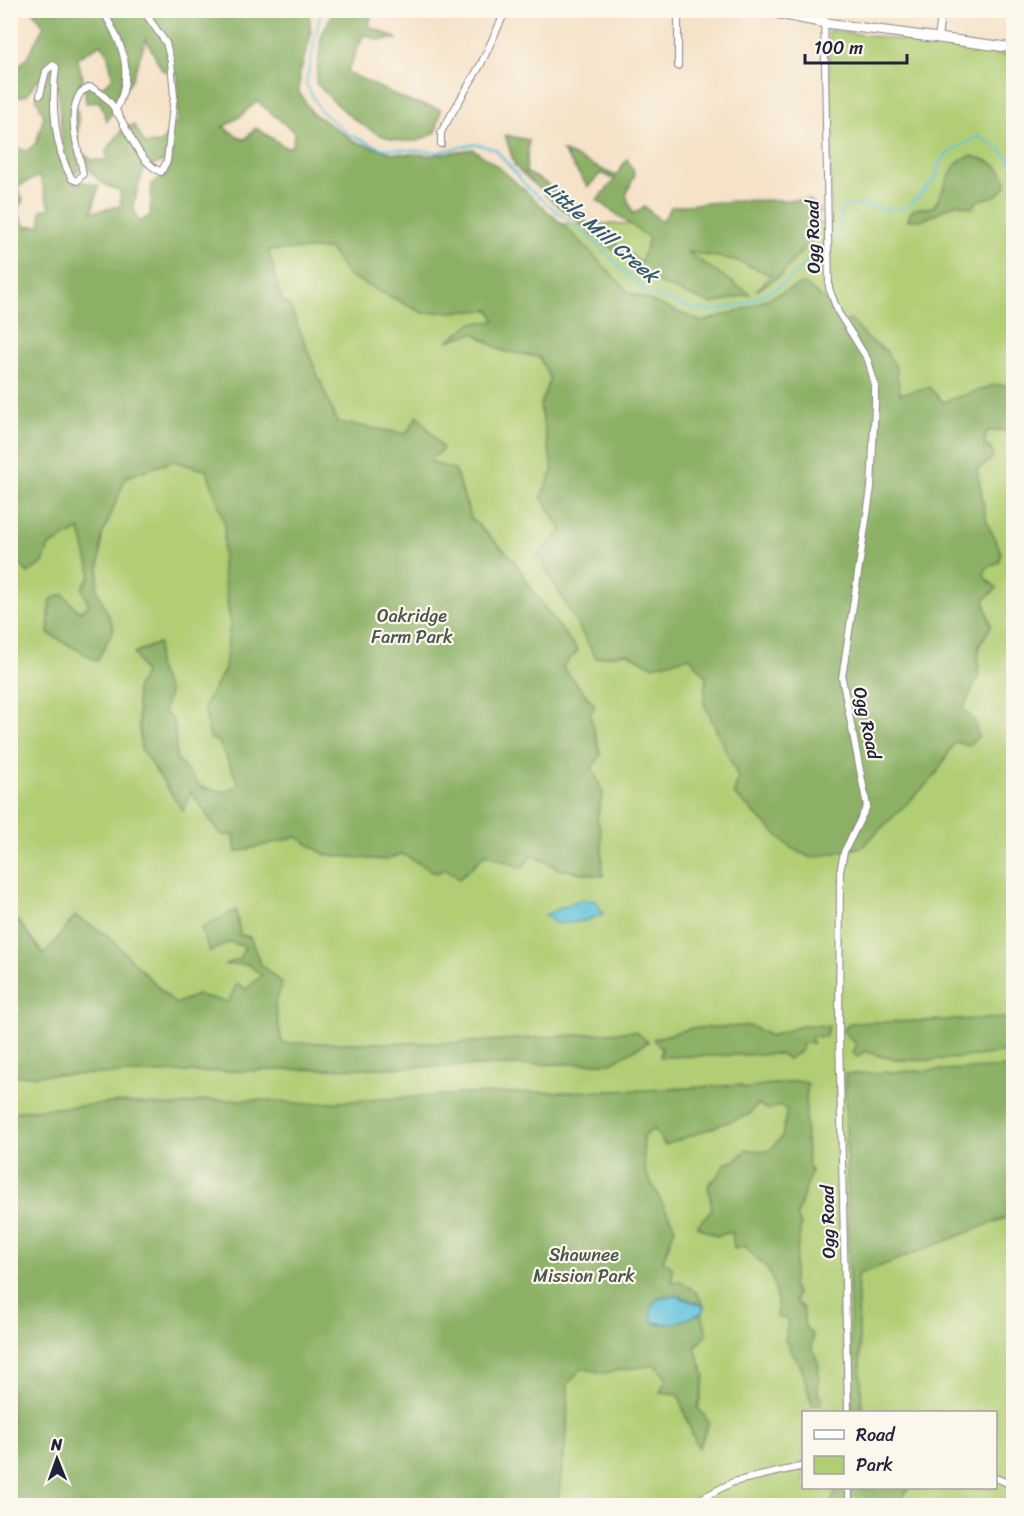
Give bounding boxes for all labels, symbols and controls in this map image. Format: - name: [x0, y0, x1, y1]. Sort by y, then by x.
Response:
- scale bar: [805, 27, 907, 65]
- text: 100 m: [814, 32, 863, 64]
- water label: Little Mill Creek: [536, 172, 668, 294]
- street label: Ogg Road: [796, 199, 830, 274]
- park label: Oakridge Farm Park: [371, 600, 453, 653]
- street label: Ogg Road: [844, 684, 891, 764]
- street label: Ogg Road: [811, 1184, 845, 1259]
- park label: Shawnee Mission Park: [533, 1239, 635, 1292]
- legend: [802, 1411, 997, 1489]
- text: Road: [856, 1419, 896, 1451]
- north arrow: [27, 1429, 87, 1489]
- text: N: [50, 1430, 63, 1459]
- text: Park: [856, 1449, 893, 1481]

